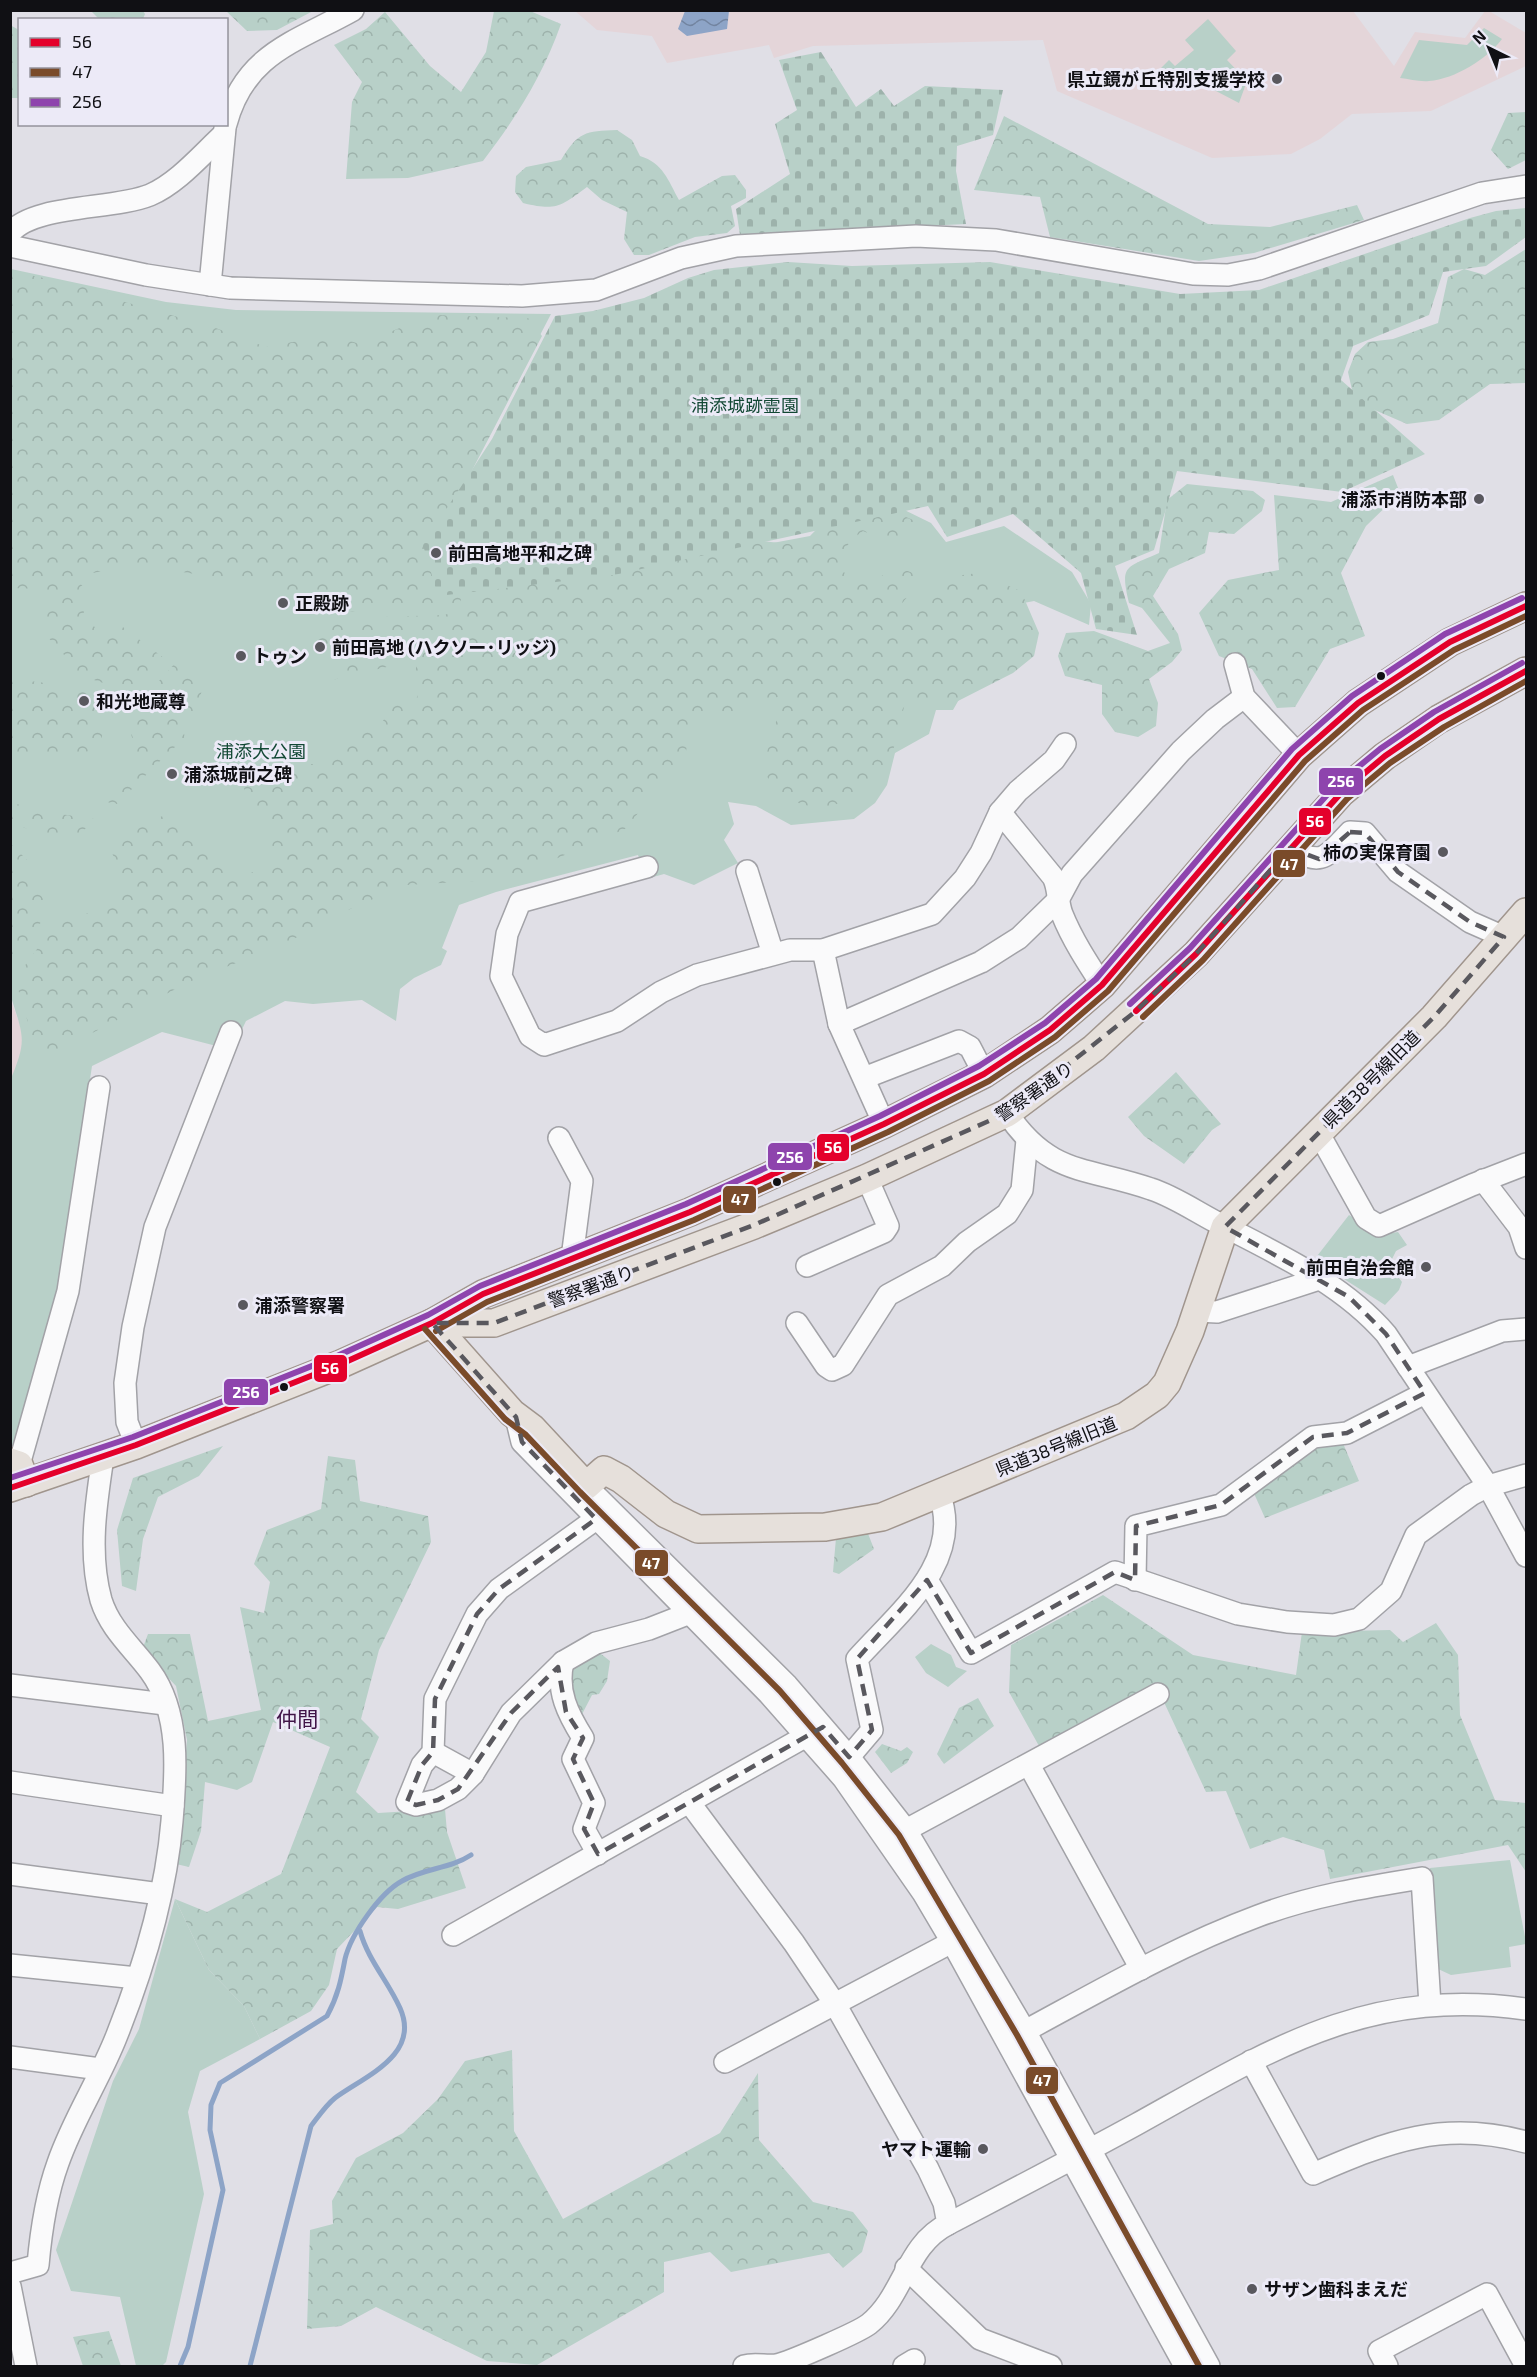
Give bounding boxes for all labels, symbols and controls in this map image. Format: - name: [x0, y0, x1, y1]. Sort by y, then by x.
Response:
- legend: [18, 18, 228, 126]
- north arrow: [1459, 18, 1519, 78]
- text: N: [1468, 26, 1489, 48]
- text: 56: [72, 30, 92, 52]
- text: 47: [72, 60, 92, 82]
- place label: 県立鏡が丘特別支援学校: [1067, 68, 1265, 90]
- marker: 県立鏡が丘特別支援学校: [1270, 72, 1284, 86]
- text: 256: [72, 90, 102, 112]
- park label: 浦添城跡霊園: [691, 394, 799, 416]
- place label: 浦添市消防本部: [1341, 488, 1467, 510]
- marker: 浦添市消防本部: [1472, 492, 1486, 506]
- place label: 前田高地平和之碑: [448, 542, 592, 564]
- marker: 前田高地平和之碑: [429, 546, 443, 560]
- place label: 正殿跡: [295, 592, 349, 614]
- marker: 正殿跡: [276, 596, 290, 610]
- place label: 前田高地 (ハクソー･リッジ): [332, 636, 556, 658]
- marker: 前田高地 (ハクソー･リッジ): [313, 640, 327, 654]
- place label: トゥン: [253, 645, 307, 667]
- marker: トゥン: [234, 649, 248, 663]
- unlabelled marker: [1375, 670, 1387, 682]
- place label: 和光地蔵尊: [96, 690, 186, 712]
- marker: 和光地蔵尊: [77, 694, 91, 708]
- park label: 浦添大公園: [216, 740, 306, 762]
- place label: 浦添城前之碑: [184, 763, 292, 785]
- marker: 浦添城前之碑: [165, 767, 179, 781]
- line badge: 256: [1318, 767, 1364, 796]
- text: 256: [1327, 771, 1355, 790]
- line badge: 56: [1298, 807, 1332, 836]
- text: 56: [1306, 811, 1324, 830]
- place label: 柿の実保育園: [1323, 841, 1431, 863]
- marker: 柿の実保育園: [1436, 845, 1450, 859]
- line badge: 47: [1272, 849, 1306, 878]
- text: 47: [1280, 854, 1299, 873]
- street label: 県道38号線旧道: [1318, 1026, 1424, 1132]
- street label: 警察署通り: [991, 1056, 1077, 1126]
- line badge: 56: [816, 1133, 850, 1162]
- text: 56: [824, 1137, 842, 1156]
- line badge: 256: [767, 1142, 813, 1171]
- text: 256: [776, 1147, 804, 1166]
- unlabelled marker: [771, 1176, 783, 1188]
- line badge: 47: [722, 1185, 757, 1214]
- text: 47: [731, 1189, 750, 1208]
- place label: 前田自治会館: [1306, 1256, 1414, 1278]
- street label: 警察署通り: [545, 1260, 637, 1312]
- marker: 前田自治会館: [1419, 1260, 1433, 1274]
- place label: 浦添警察署: [255, 1294, 345, 1316]
- marker: 浦添警察署: [236, 1298, 250, 1312]
- line badge: 56: [313, 1354, 348, 1383]
- text: 56: [321, 1358, 339, 1377]
- line badge: 256: [223, 1378, 269, 1406]
- unlabelled marker: [278, 1381, 290, 1393]
- text: 256: [232, 1382, 260, 1401]
- street label: 県道38号線旧道: [992, 1412, 1120, 1480]
- line badge: 47: [634, 1549, 669, 1577]
- text: 47: [642, 1553, 661, 1572]
- district label: 仲間: [276, 1706, 318, 1731]
- line badge: 47: [1025, 2066, 1059, 2095]
- text: 47: [1033, 2070, 1052, 2089]
- place label: ヤマト運輸: [881, 2138, 971, 2160]
- marker: ヤマト運輸: [976, 2142, 990, 2156]
- place label: サザン歯科まえだ: [1264, 2278, 1408, 2300]
- marker: サザン歯科まえだ: [1245, 2282, 1259, 2296]

